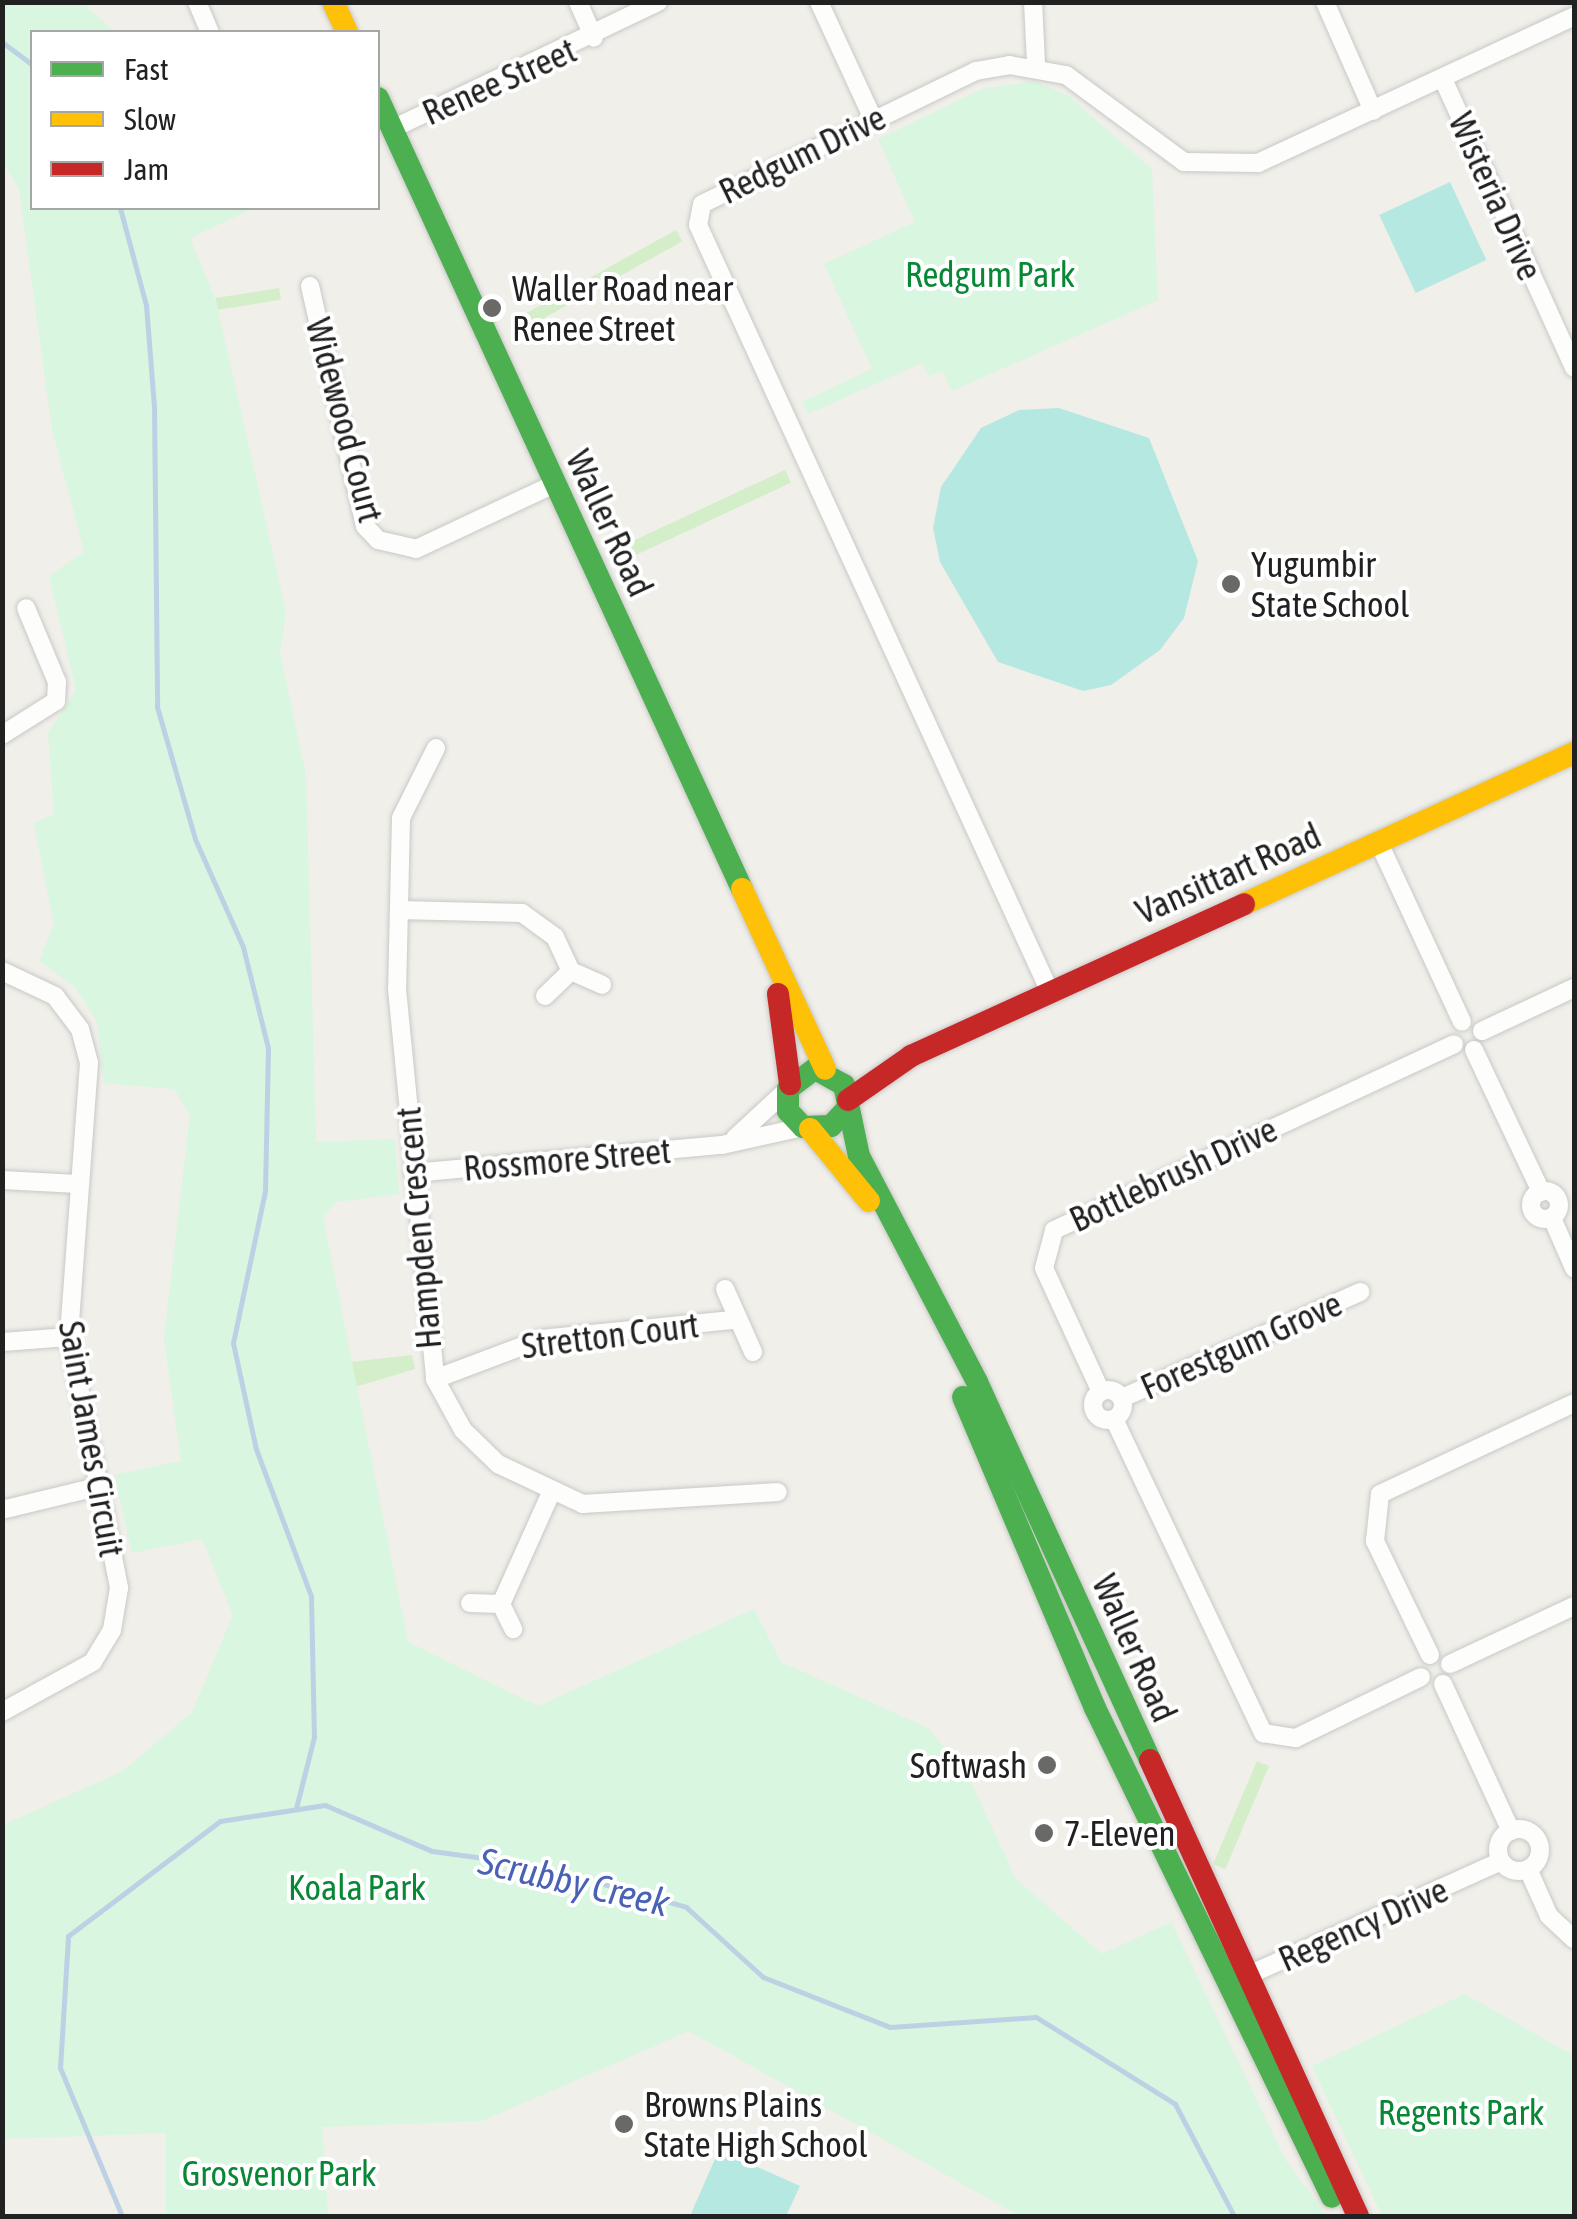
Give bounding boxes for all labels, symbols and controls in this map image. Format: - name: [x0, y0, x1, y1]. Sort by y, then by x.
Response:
- street label: Renee Street: [416, 29, 582, 133]
- legend: [30, 30, 380, 210]
- text: Fast: [124, 52, 169, 86]
- street label: Redgum Drive: [712, 96, 892, 212]
- text: Slow: [124, 102, 176, 136]
- street label: Wisteria Drive: [1440, 106, 1552, 286]
- text: Jam: [124, 152, 169, 186]
- park label: Redgum Park: [905, 253, 1075, 295]
- place label: Waller Road near Renee Street: [512, 267, 733, 349]
- marker: Waller Road near Renee Street: [481, 297, 503, 319]
- street label: Widewood Court: [298, 313, 392, 527]
- street label: Waller Road: [558, 443, 662, 603]
- place label: Yugumbir State School: [1251, 543, 1409, 625]
- marker: Yugumbir State School: [1220, 573, 1242, 595]
- street label: Vansittart Road: [1129, 814, 1327, 932]
- street label: Hampden Crescent: [386, 1105, 450, 1351]
- street label: Bottlebrush Drive: [1063, 1108, 1283, 1240]
- street label: Rossmore Street: [462, 1129, 672, 1189]
- street label: Forestgum Grove: [1134, 1282, 1348, 1408]
- street label: Stretton Court: [519, 1303, 701, 1367]
- street label: Saint James Circuit: [51, 1318, 133, 1560]
- street label: Waller Road: [1084, 1568, 1186, 1728]
- place label: Softwash: [910, 1744, 1027, 1786]
- marker: Softwash: [1036, 1754, 1058, 1776]
- place label: 7-Eleven: [1064, 1812, 1176, 1854]
- marker: 7-Eleven: [1033, 1822, 1055, 1844]
- water label: Scrubby Creek: [474, 1838, 674, 1926]
- park label: Koala Park: [288, 1866, 426, 1908]
- street label: Regency Drive: [1272, 1868, 1454, 1980]
- place label: Browns Plains State High School: [644, 2083, 867, 2165]
- park label: Regents Park: [1378, 2091, 1544, 2133]
- marker: Browns Plains State High School: [613, 2113, 635, 2135]
- park label: Grosvenor Park: [182, 2152, 376, 2194]

